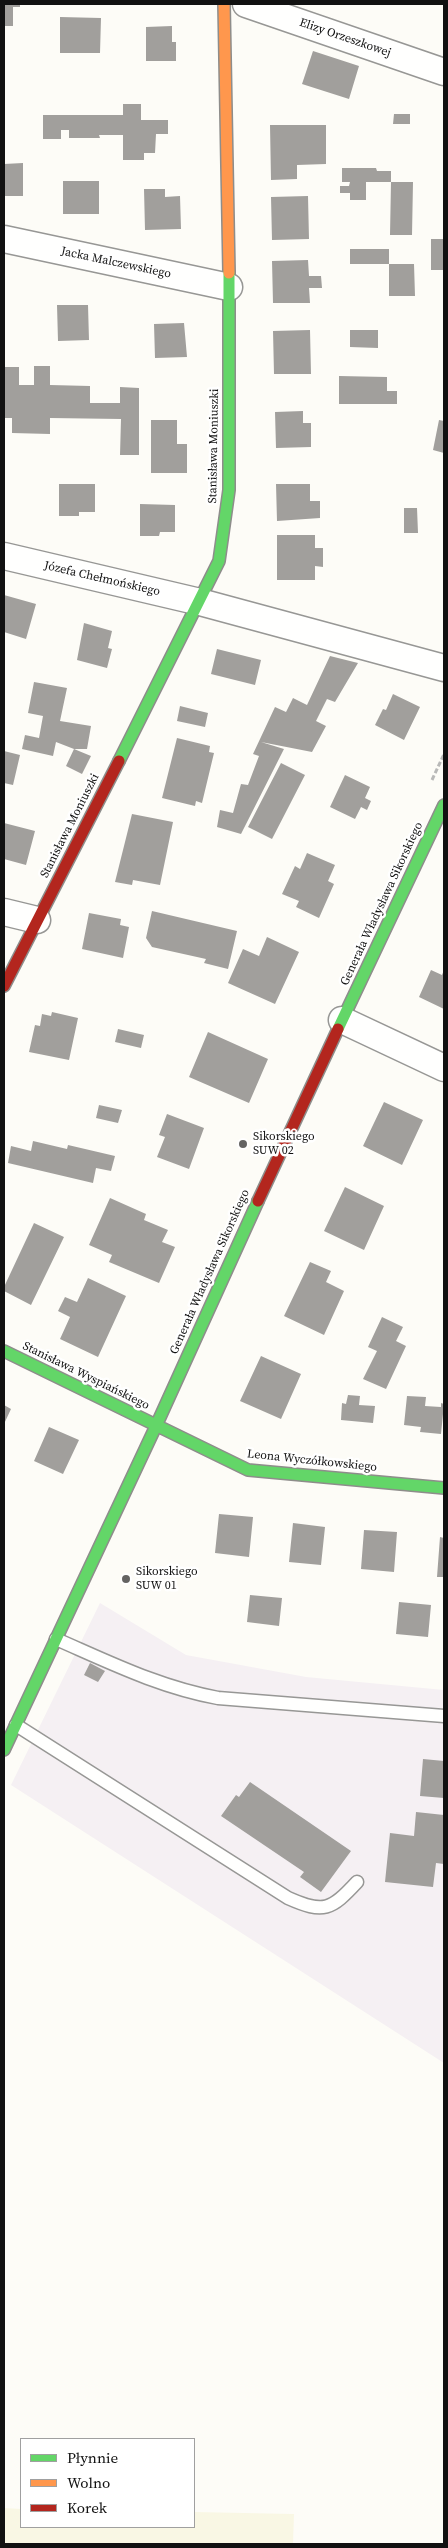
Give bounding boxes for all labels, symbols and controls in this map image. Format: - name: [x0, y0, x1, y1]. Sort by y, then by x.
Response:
- street label: Elizy Orzeszkowej: [297, 16, 393, 60]
- street label: Jacka Malczewskiego: [60, 244, 172, 282]
- street label: Stanisława Moniuszki: [206, 388, 222, 504]
- street label: Józefa Chełmońskiego: [43, 559, 161, 599]
- street label: Stanisława Moniuszki: [37, 772, 103, 880]
- street label: Generała Władysława Sikorskiego: [338, 820, 426, 988]
- place label: Sikorskiego SUW 02: [253, 1130, 315, 1158]
- marker: Sikorskiego SUW 02: [237, 1138, 249, 1150]
- street label: Generała Władysława Sikorskiego: [167, 1187, 253, 1357]
- street label: Stanisława Wyspiańskiego: [20, 1339, 152, 1413]
- street label: Leona Wyczółkowskiego: [246, 1447, 378, 1475]
- place label: Sikorskiego SUW 01: [136, 1565, 198, 1593]
- marker: Sikorskiego SUW 01: [120, 1573, 132, 1585]
- legend: [20, 2438, 195, 2528]
- text: Płynnie: [67, 2447, 118, 2468]
- text: Wolno: [67, 2472, 110, 2493]
- text: Korek: [67, 2497, 107, 2518]

